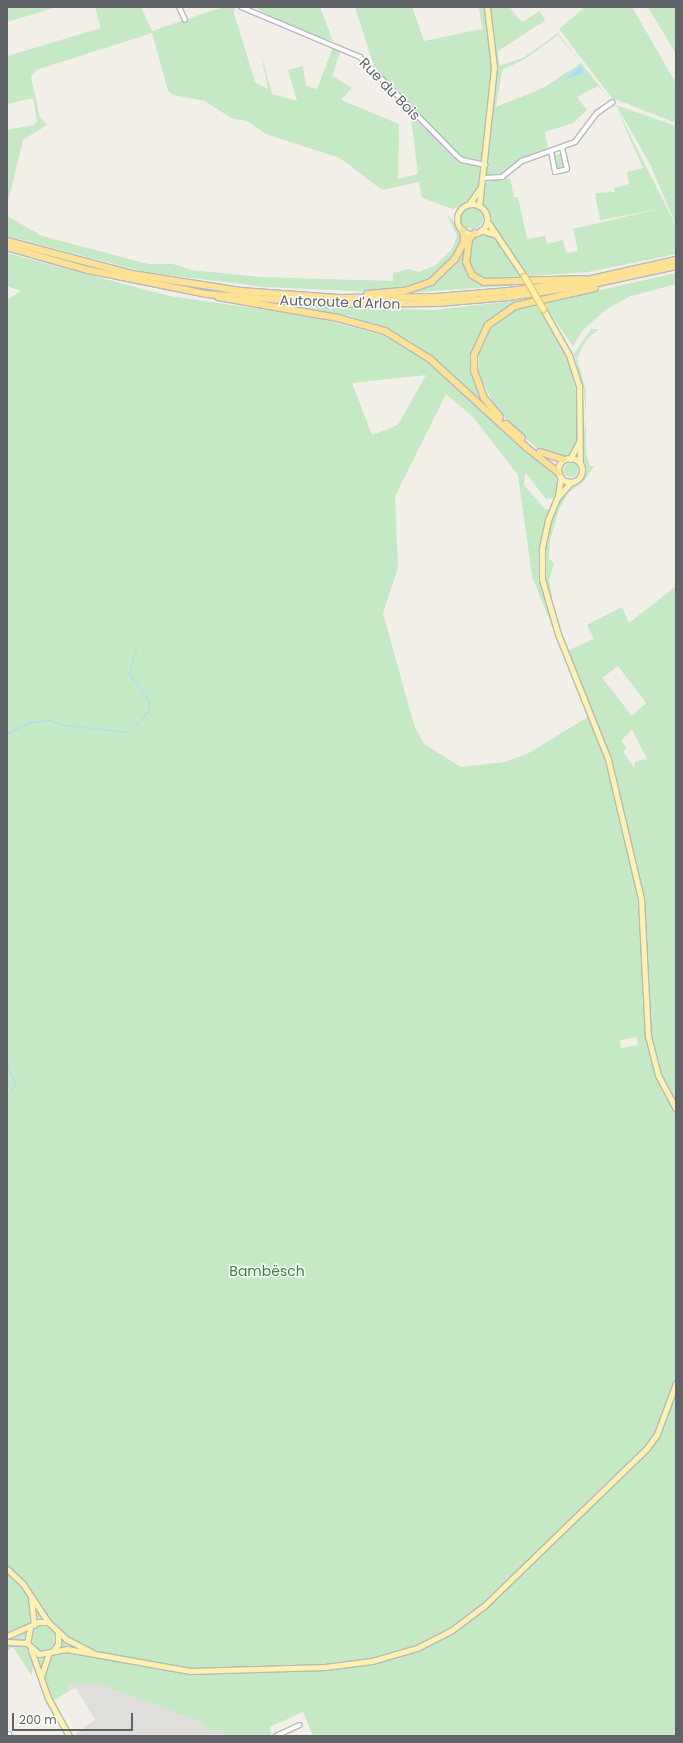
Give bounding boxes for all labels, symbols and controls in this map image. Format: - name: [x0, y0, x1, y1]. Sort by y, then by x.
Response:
- street label: Rue du Bois: [356, 54, 424, 124]
- street label: Autoroute d'Arlon: [279, 291, 401, 313]
- park label: Bambësch: [229, 1263, 305, 1279]
- scale bar: [14, 1705, 135, 1731]
- text: 200 m: [19, 1711, 57, 1728]

